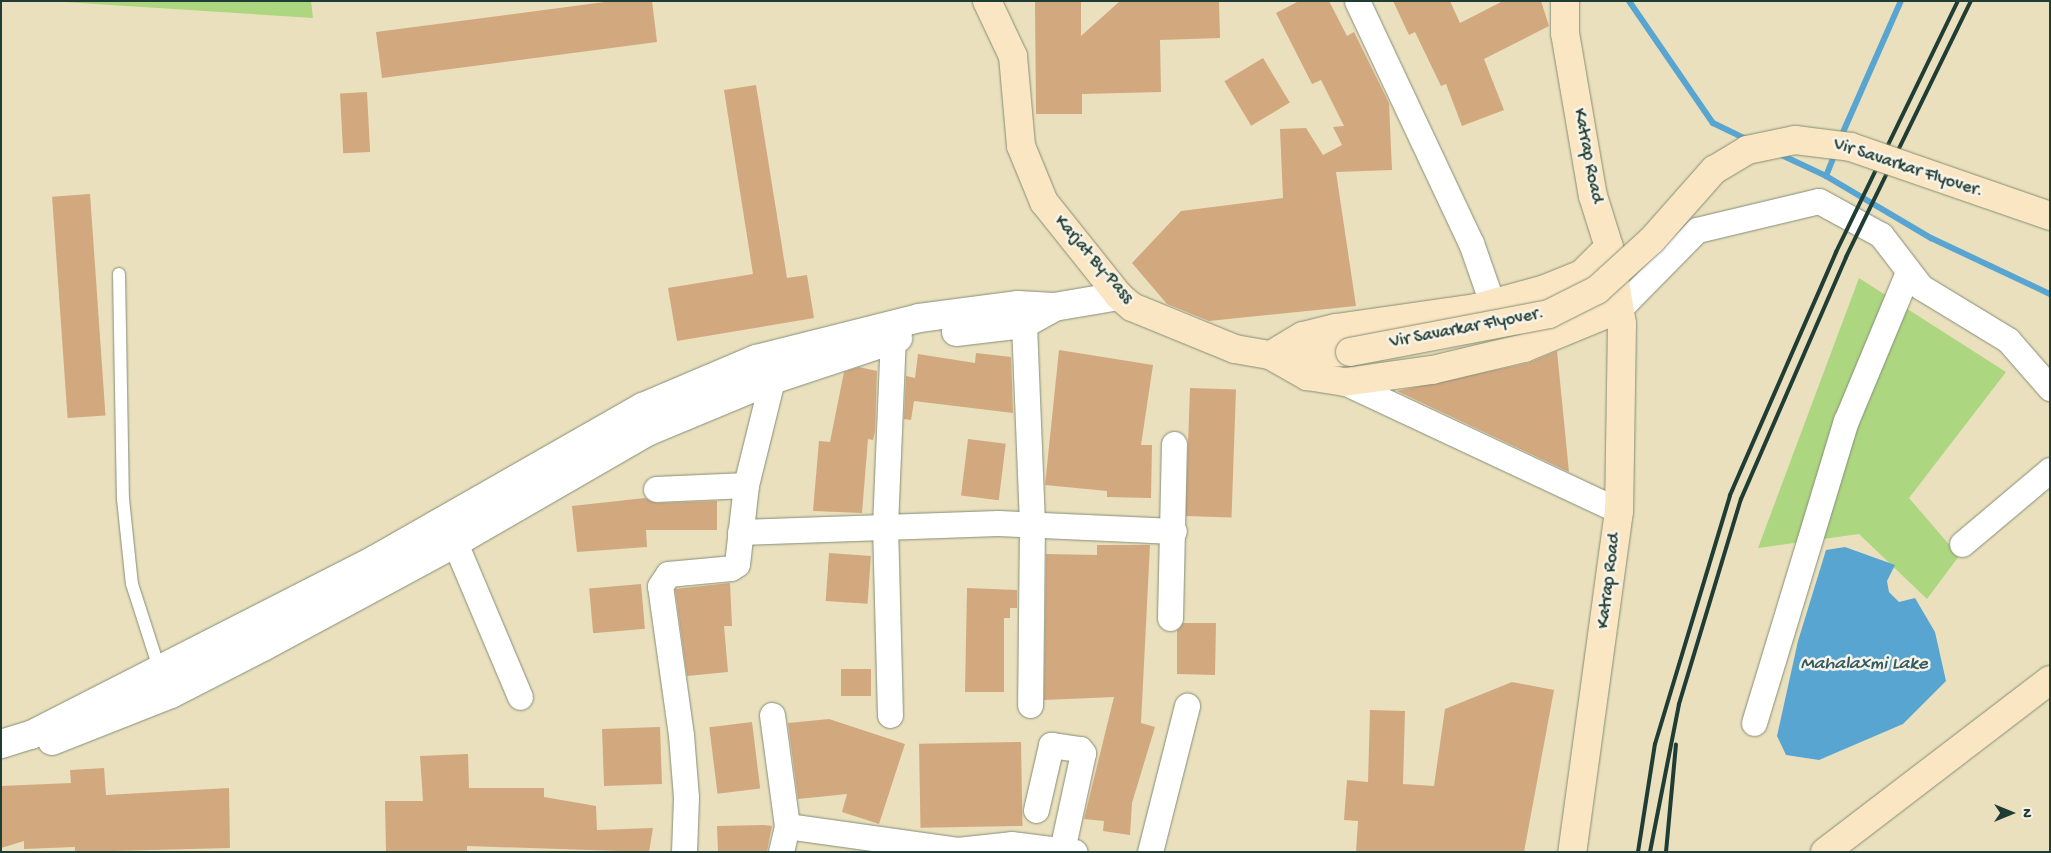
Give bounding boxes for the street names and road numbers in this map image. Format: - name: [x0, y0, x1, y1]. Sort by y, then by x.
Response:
- street label: Katrap Road: [1567, 107, 1607, 205]
- street label: Vir Savarkar Flyover.: [1830, 135, 1986, 203]
- street label: Karjat By-Pass: [1049, 211, 1137, 309]
- street label: Vir Savarkar Flyover.: [1388, 303, 1546, 355]
- street label: Katrap Road: [1593, 532, 1627, 630]

